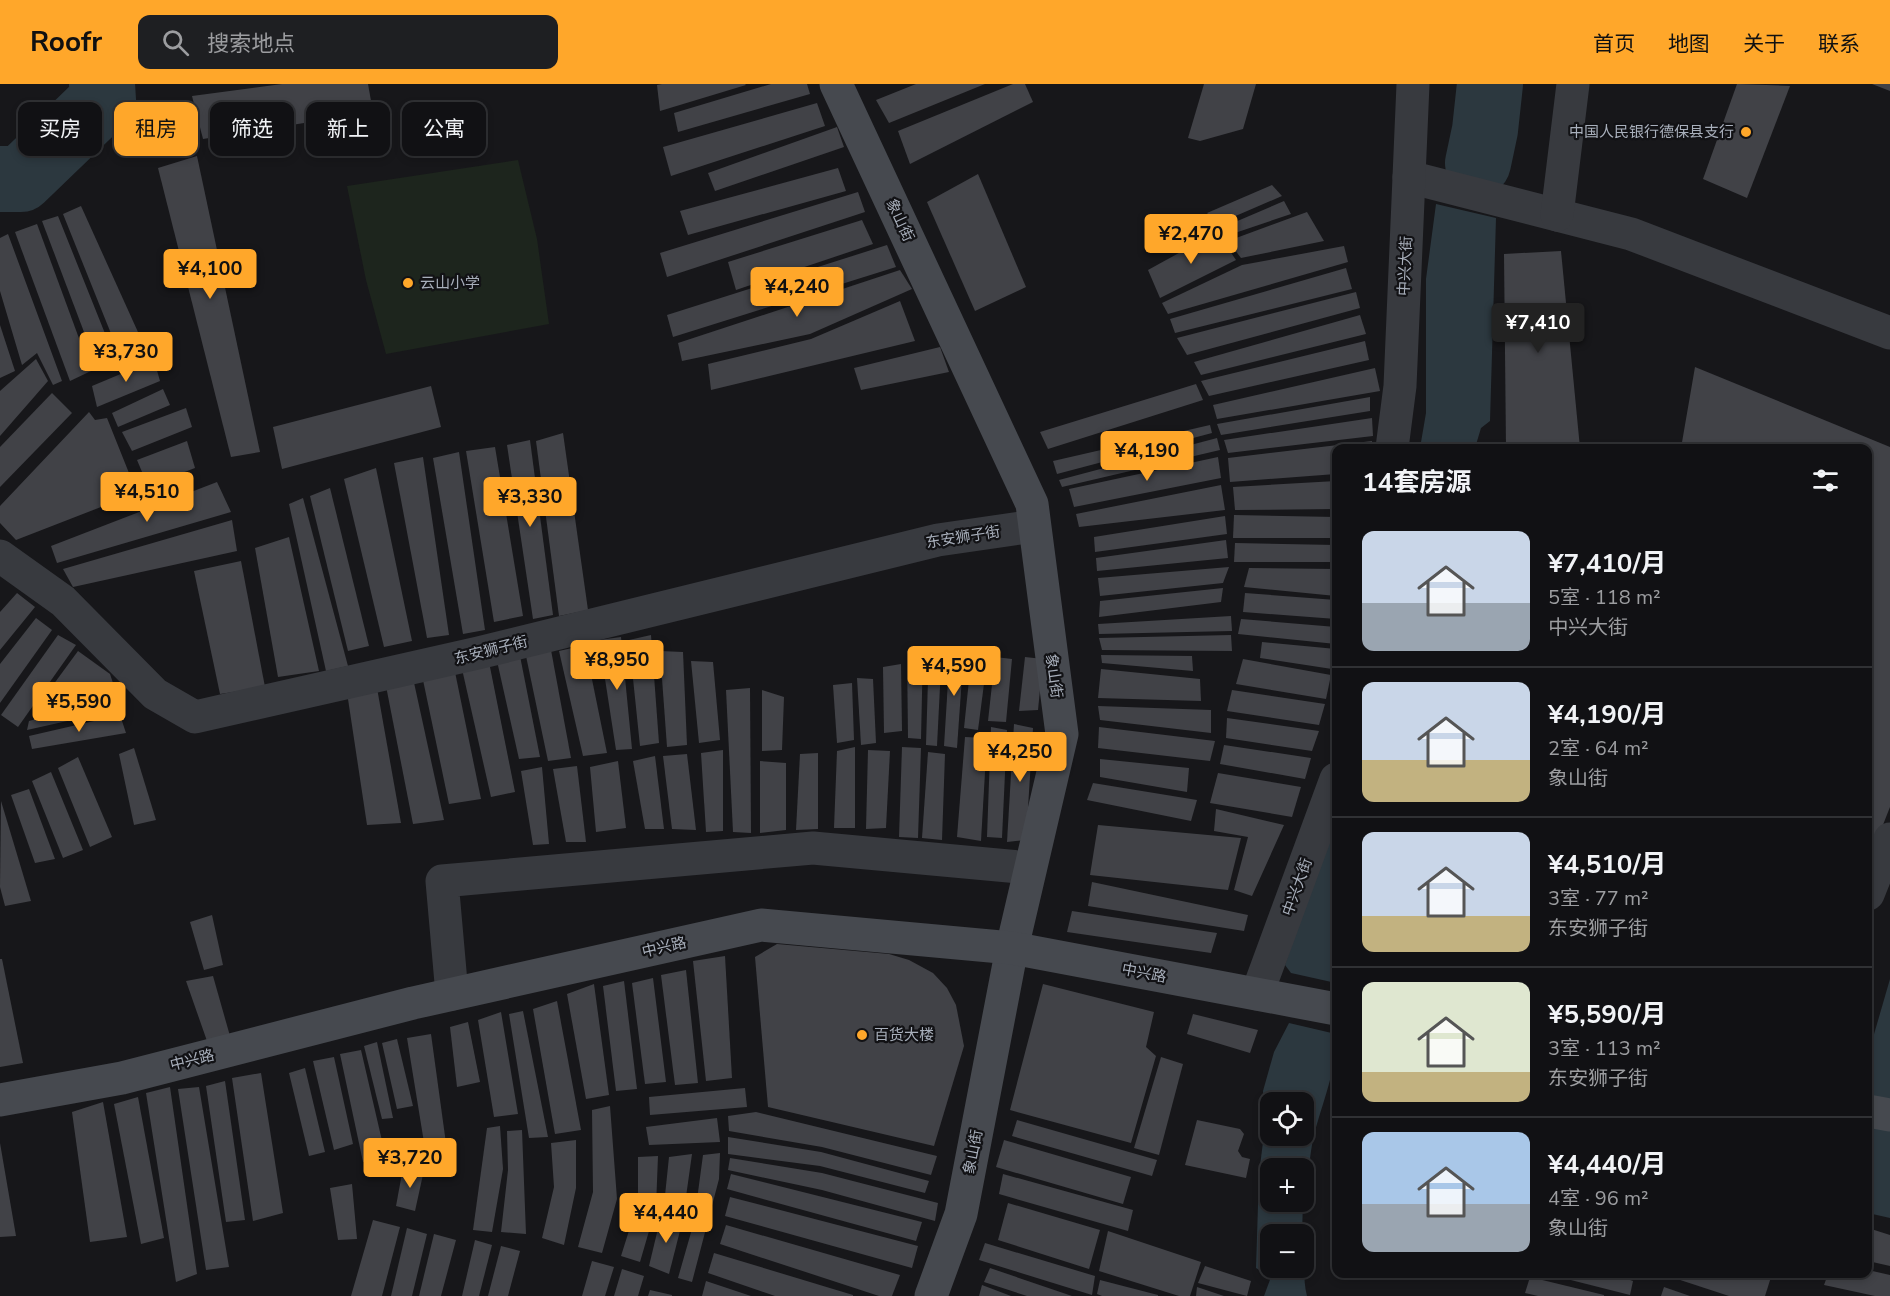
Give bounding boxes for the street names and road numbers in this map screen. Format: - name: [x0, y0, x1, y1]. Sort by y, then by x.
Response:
- street label: 象山街: [881, 195, 919, 245]
- street label: 中兴大街: [1393, 236, 1417, 296]
- street label: 东安狮子街: [924, 521, 1002, 553]
- street label: 东安狮子街: [452, 631, 530, 669]
- street label: 象山街: [1041, 652, 1067, 700]
- street label: 中兴大街: [1277, 855, 1317, 919]
- street label: 中兴路: [640, 932, 688, 962]
- street label: 中兴路: [1120, 959, 1168, 987]
- street label: 中兴路: [168, 1045, 216, 1075]
- street label: 象山街: [959, 1128, 987, 1176]

